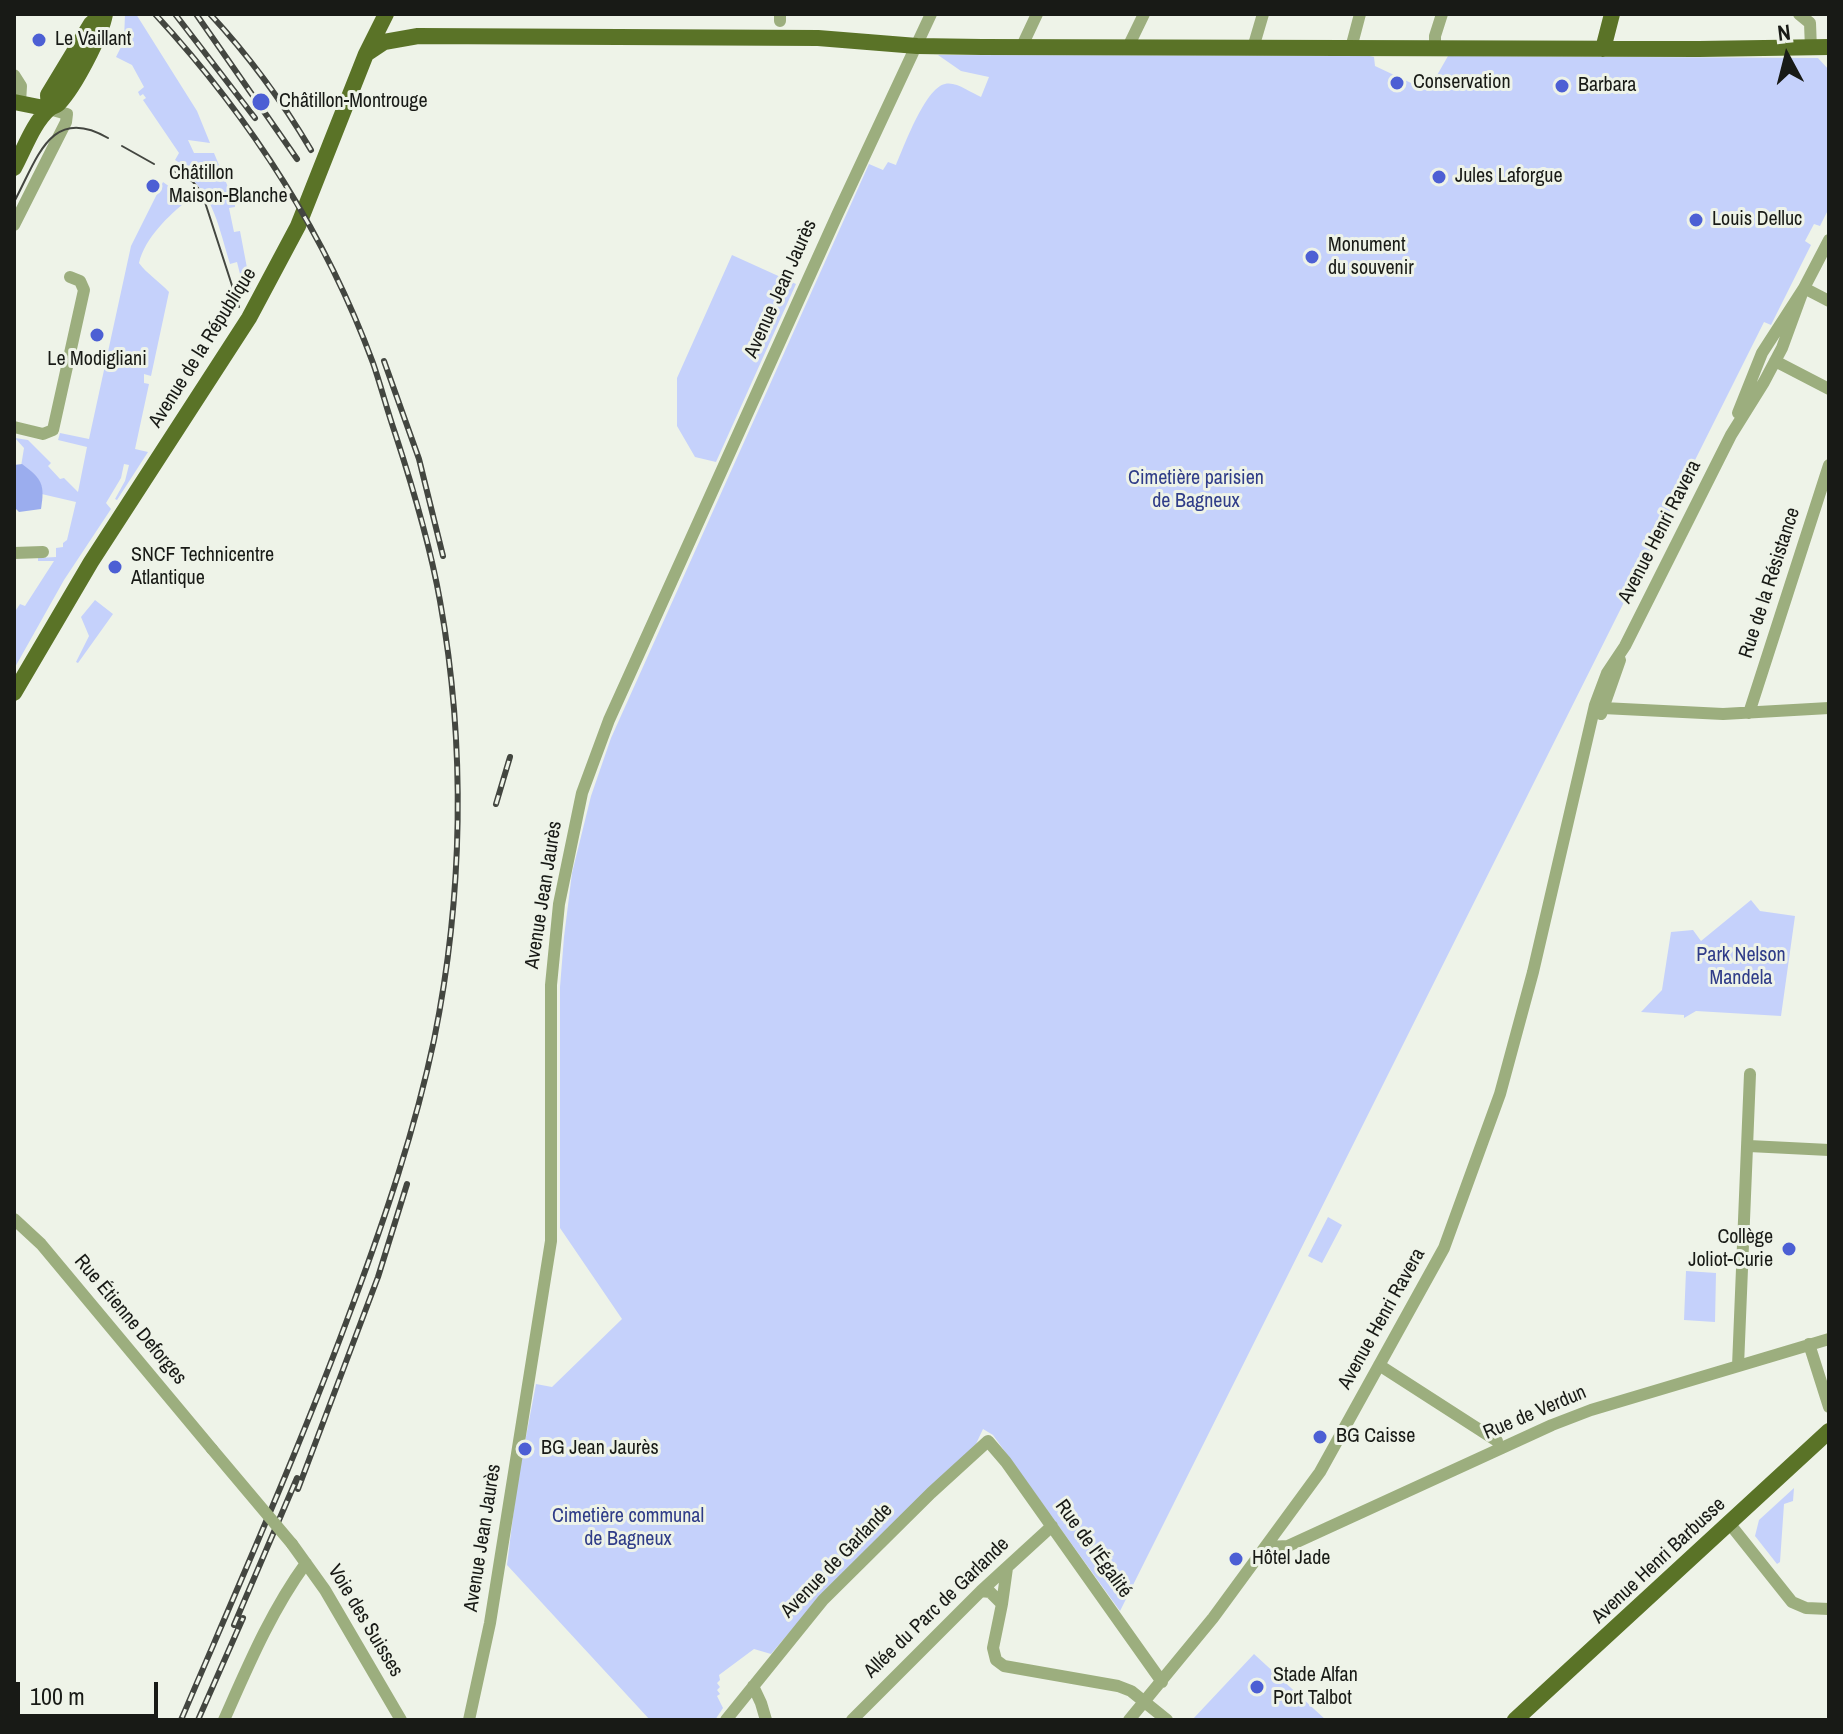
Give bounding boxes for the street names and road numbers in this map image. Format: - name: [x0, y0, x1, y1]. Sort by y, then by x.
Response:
- street label: Avenue Jean Jaurès: [740, 216, 822, 362]
- street label: Avenue de la République: [144, 264, 262, 432]
- street label: Avenue Henri Ravera: [1614, 456, 1706, 608]
- street label: Rue de la Résistance: [1734, 505, 1806, 661]
- street label: Avenue Jean Jaurès: [520, 819, 568, 971]
- street label: Avenue Henri Ravera: [1333, 1244, 1431, 1394]
- street label: Rue Étienne Deforges: [69, 1250, 191, 1390]
- street label: Rue de Verdun: [1480, 1381, 1590, 1445]
- street label: Avenue Jean Jaurès: [459, 1462, 507, 1614]
- street label: Avenue Henri Barbusse: [1587, 1493, 1731, 1629]
- street label: Rue de l'Égalité: [1049, 1495, 1137, 1603]
- street label: Avenue de Garlande: [776, 1499, 898, 1623]
- street label: Allée du Parc de Garlande: [859, 1533, 1015, 1683]
- street label: Voie des Suisses: [322, 1561, 408, 1681]

